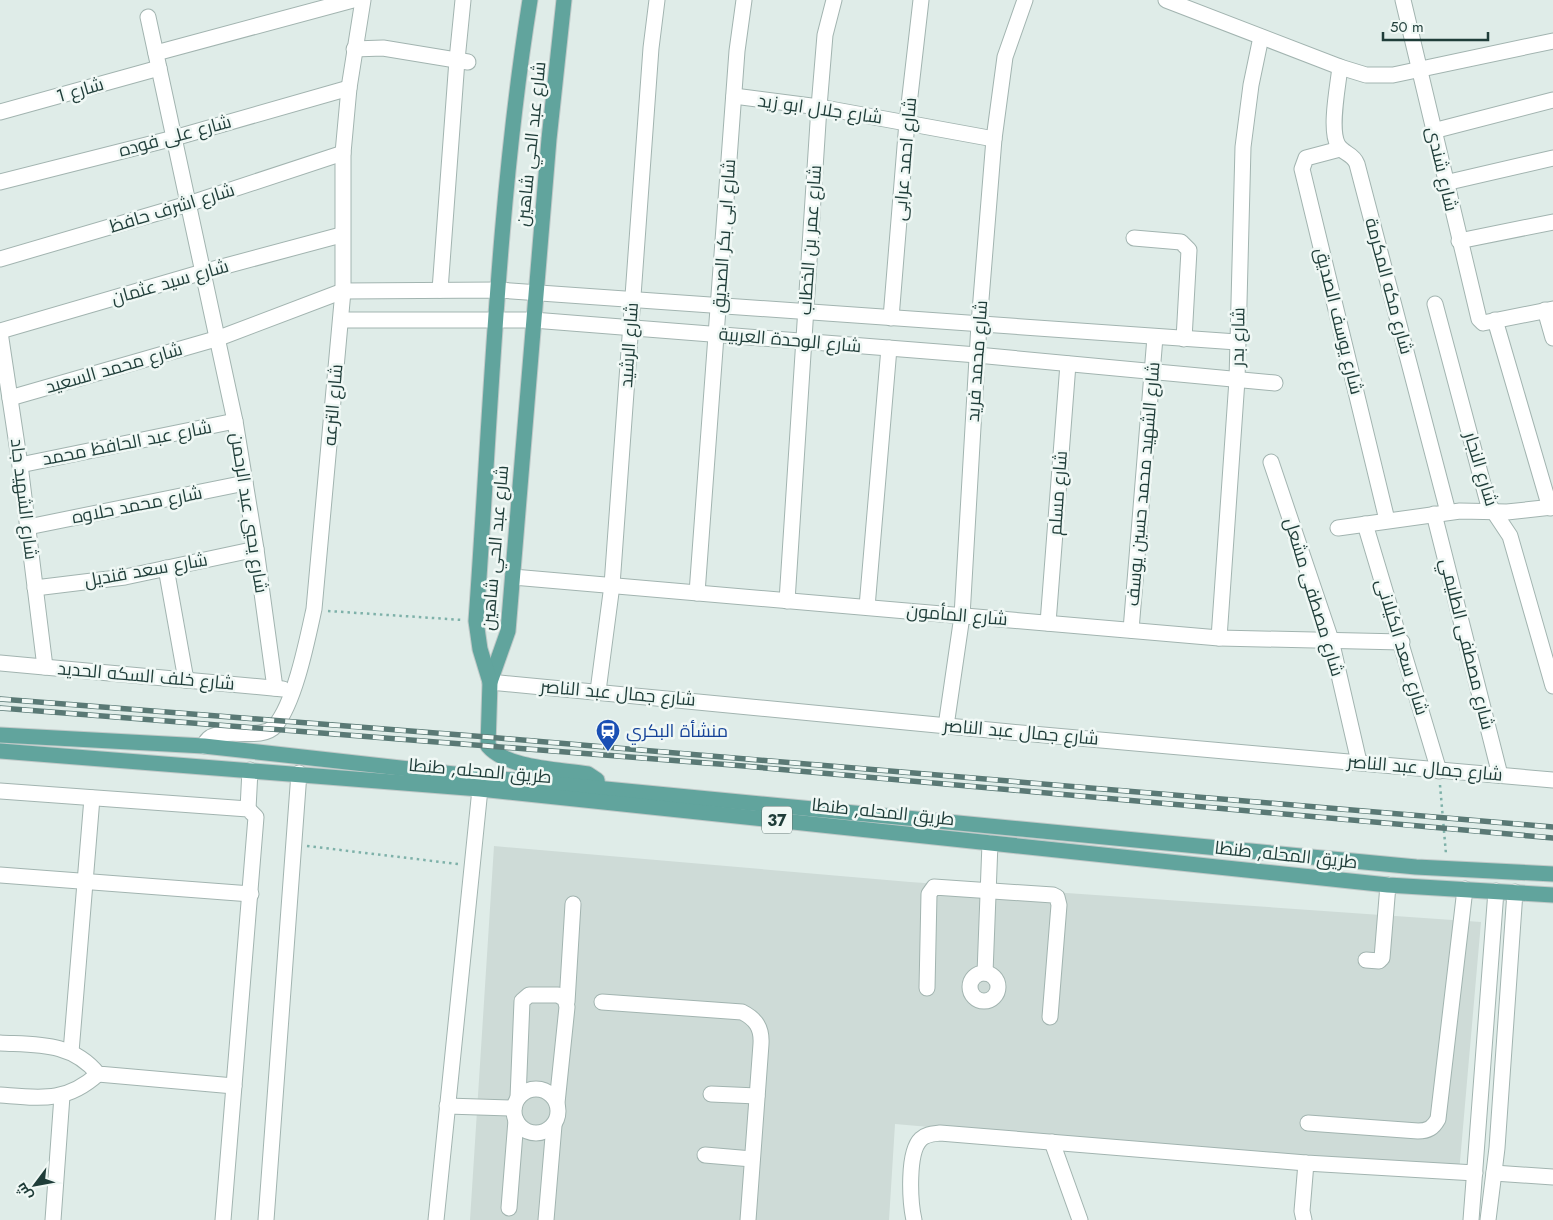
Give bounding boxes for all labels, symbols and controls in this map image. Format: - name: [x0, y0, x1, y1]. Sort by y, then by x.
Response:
- scale bar: [1383, 10, 1488, 42]
- text: 50 m: [1390, 16, 1424, 38]
- street label: شارع عبد الحي شاهين: [509, 60, 554, 228]
- street label: شارع 1: [53, 71, 107, 109]
- street label: شارع جلال ابو زيد: [756, 87, 884, 131]
- street label: شارع احمد عرابى: [887, 96, 923, 222]
- street label: شارع على فوده: [116, 108, 234, 164]
- street label: شارع شندى: [1420, 124, 1464, 214]
- street label: شارع ابى بكر الصديق: [706, 158, 742, 314]
- street label: شارع عمر بن الخطاب: [792, 164, 828, 316]
- street label: شارع اشرف حافظ: [106, 177, 238, 239]
- street label: شارع مكه المكرمة: [1358, 215, 1420, 357]
- street label: شارع يوسف الصديق: [1308, 245, 1370, 397]
- street label: شارع سيد عثمان: [108, 253, 232, 311]
- street label: شارع محمد فريد: [960, 299, 994, 423]
- street label: شارع الرشيد: [613, 302, 645, 388]
- street label: شارع بدر: [1224, 307, 1252, 368]
- street label: شارع الوحدة العربية: [718, 321, 862, 359]
- street label: شارع محمد السعيد: [42, 336, 186, 400]
- street label: شارع الشهيد محمد حسين يوسف: [1119, 361, 1167, 607]
- street label: شارع الترعه: [316, 363, 350, 447]
- street label: شارع عبد الحافظ محمد: [40, 414, 214, 472]
- street label: شارع النجار: [1457, 428, 1505, 509]
- street label: شارع يحيي عبد الرحمن: [223, 431, 275, 595]
- street label: شارع الشهيد جاد: [4, 437, 44, 561]
- street label: شارع مسلم: [1042, 450, 1074, 536]
- street label: شارع عبد الحي شاهين: [475, 464, 516, 632]
- street label: شارع محمد حلاوه: [70, 480, 204, 530]
- street label: شارع مصطفى مشعل: [1278, 515, 1350, 679]
- street label: شارع سعد قنديل: [82, 546, 210, 594]
- street label: شارع مصطفى الطليمي: [1432, 556, 1501, 733]
- street label: شارع سعد الكيلانى: [1369, 576, 1435, 718]
- street label: شارع المأمون: [905, 598, 1009, 632]
- street label: شارع خلف السكه الحديد: [56, 655, 236, 697]
- street label: شارع جمال عبد الناصر: [538, 673, 697, 713]
- street label: شارع جمال عبد الناصر: [941, 712, 1100, 752]
- station icon: منشأة البكري: [595, 718, 621, 752]
- place label: منشأة البكري: [626, 718, 728, 745]
- street label: شارع جمال عبد الناصر: [1345, 748, 1504, 788]
- street label: طريق المحله, طنطا: [407, 752, 553, 790]
- street label: طريق المحله, طنطا: [810, 792, 956, 832]
- road number: 37: [762, 806, 792, 834]
- street label: طريق المحله, طنطا: [1213, 835, 1359, 875]
- north arrow: [10, 1160, 60, 1210]
- text: ش: [11, 1179, 37, 1205]

